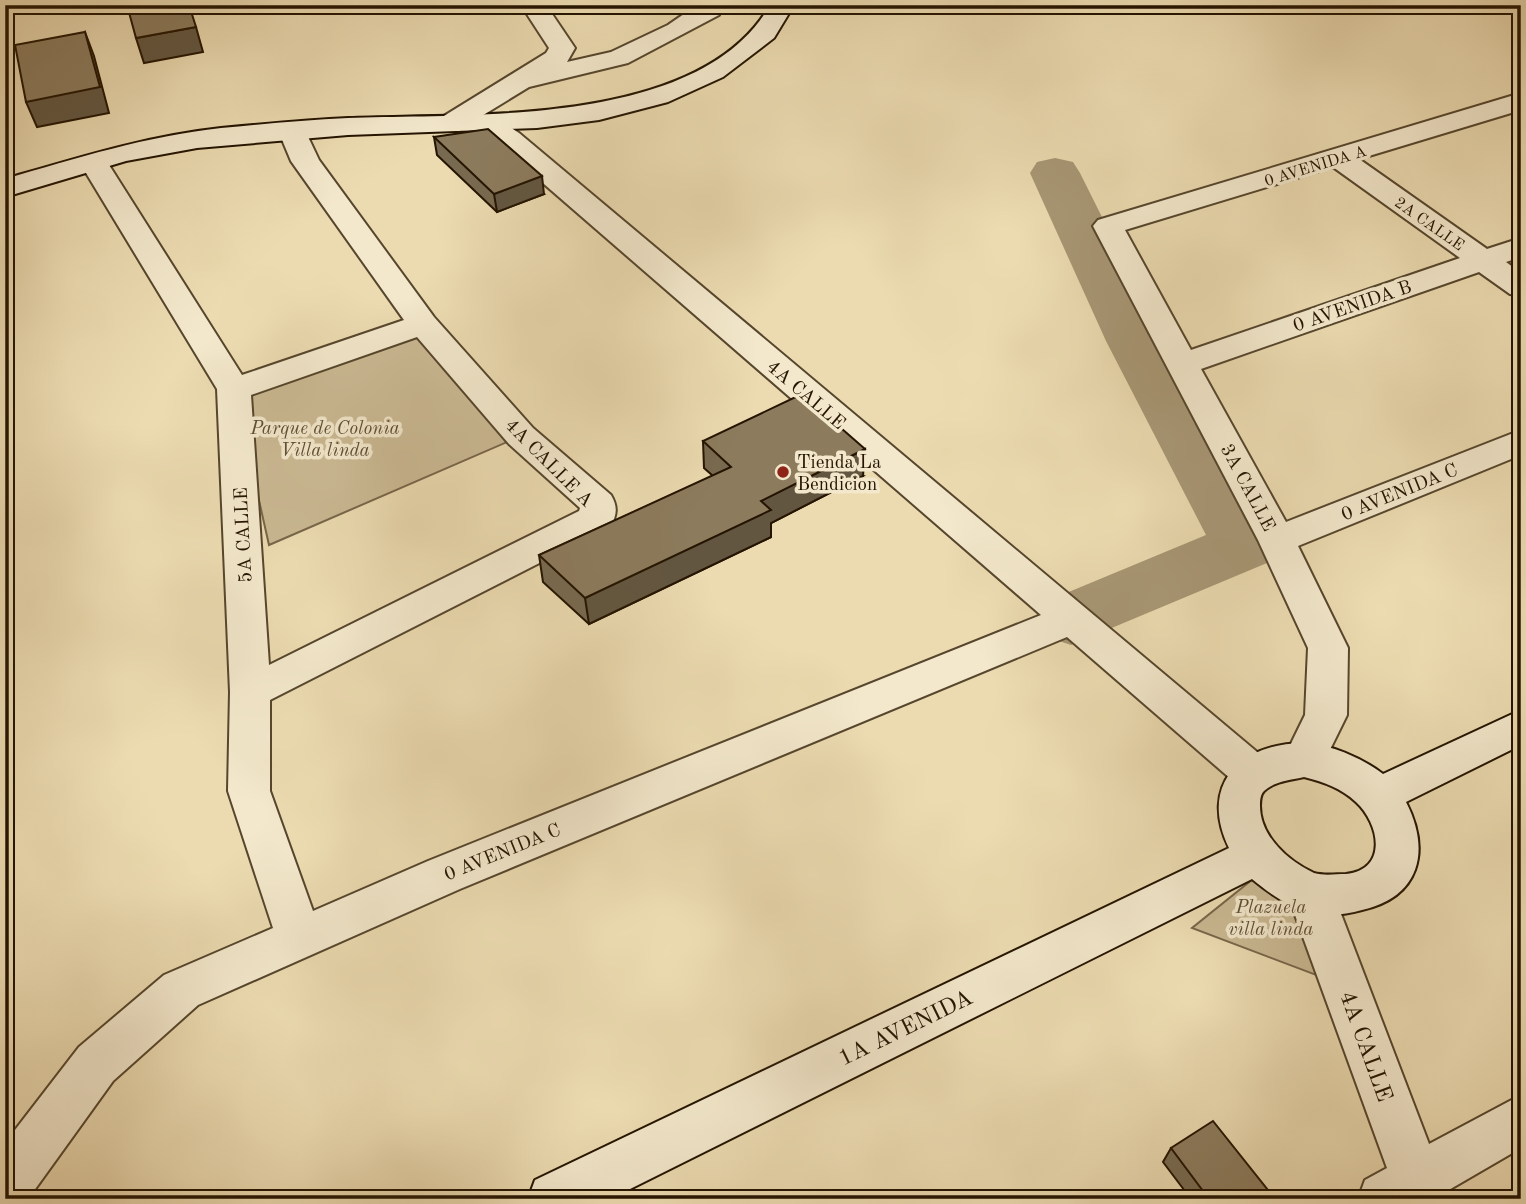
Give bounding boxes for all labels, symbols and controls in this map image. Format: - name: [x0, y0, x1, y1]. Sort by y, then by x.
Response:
- street label: 0 AVENIDA A: [1263, 144, 1368, 190]
- street label: 2A CALLE: [1391, 195, 1466, 254]
- street label: 0 AVENIDA B: [1291, 278, 1415, 337]
- street label: 4A CALLE: [763, 358, 848, 434]
- street label: 4A CALLE A: [501, 416, 596, 512]
- park label: Parque de Colonia Villa linda: [249, 420, 400, 461]
- street label: 3A CALLE: [1216, 441, 1278, 535]
- place label: Tienda La Bendicion: [797, 454, 882, 495]
- street label: 0 AVENIDA C: [1339, 461, 1461, 525]
- marker: Tienda La Bendicion: [775, 464, 791, 480]
- street label: 5A CALLE: [233, 487, 256, 583]
- street label: 0 AVENIDA C: [442, 821, 564, 885]
- park label: Plazuela villa linda: [1229, 899, 1313, 940]
- street label: 1A AVENIDA: [835, 986, 977, 1071]
- street label: 4A CALLE: [1335, 988, 1396, 1105]

